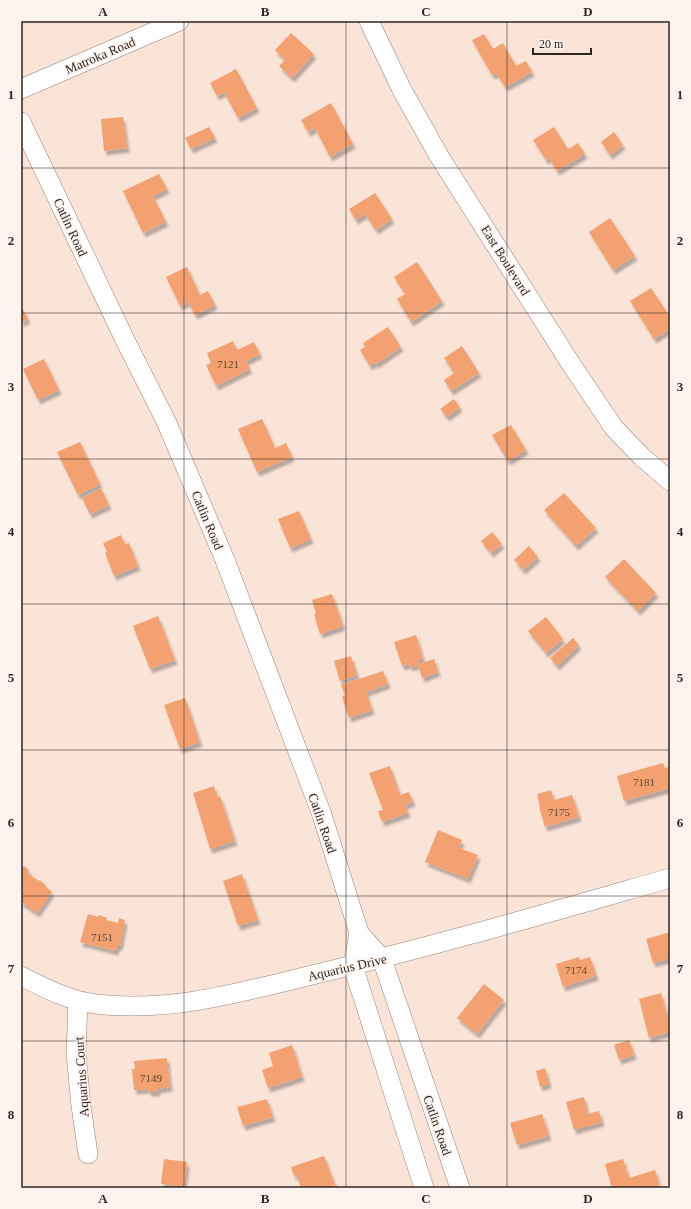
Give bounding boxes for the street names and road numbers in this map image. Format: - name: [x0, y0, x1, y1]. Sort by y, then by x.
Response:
- street label: Matroka Road: [63, 34, 138, 77]
- street label: Catlin Road: [51, 196, 91, 259]
- street label: East Boulevard: [478, 222, 533, 298]
- street label: Catlin Road: [188, 489, 227, 552]
- street label: Catlin Road: [305, 791, 340, 856]
- street label: Aquarius Drive: [306, 951, 388, 984]
- street label: Aquarius Court: [71, 1036, 92, 1118]
- street label: Catlin Road: [420, 1093, 455, 1158]

